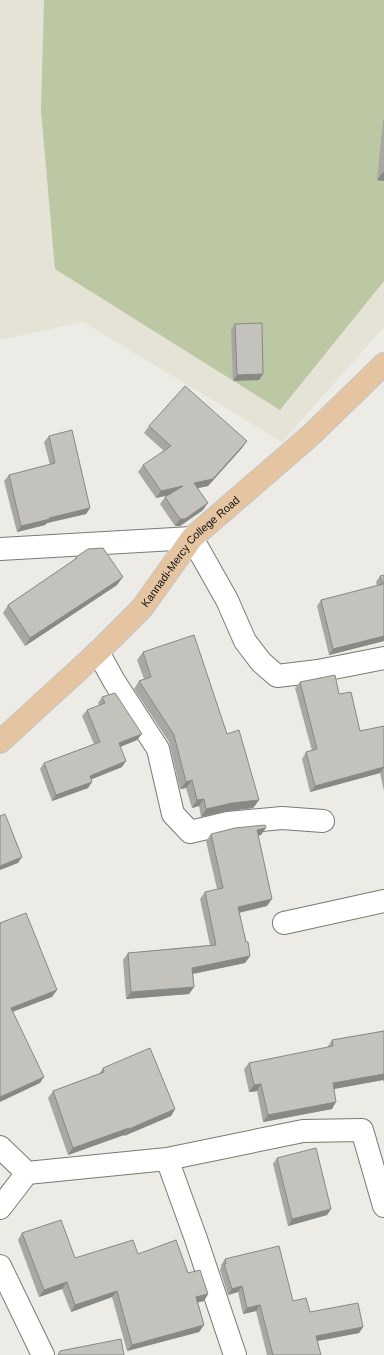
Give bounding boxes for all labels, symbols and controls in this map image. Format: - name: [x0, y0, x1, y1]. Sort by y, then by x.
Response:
- street label: Kannadi-Mercy College Road: [139, 494, 242, 609]

